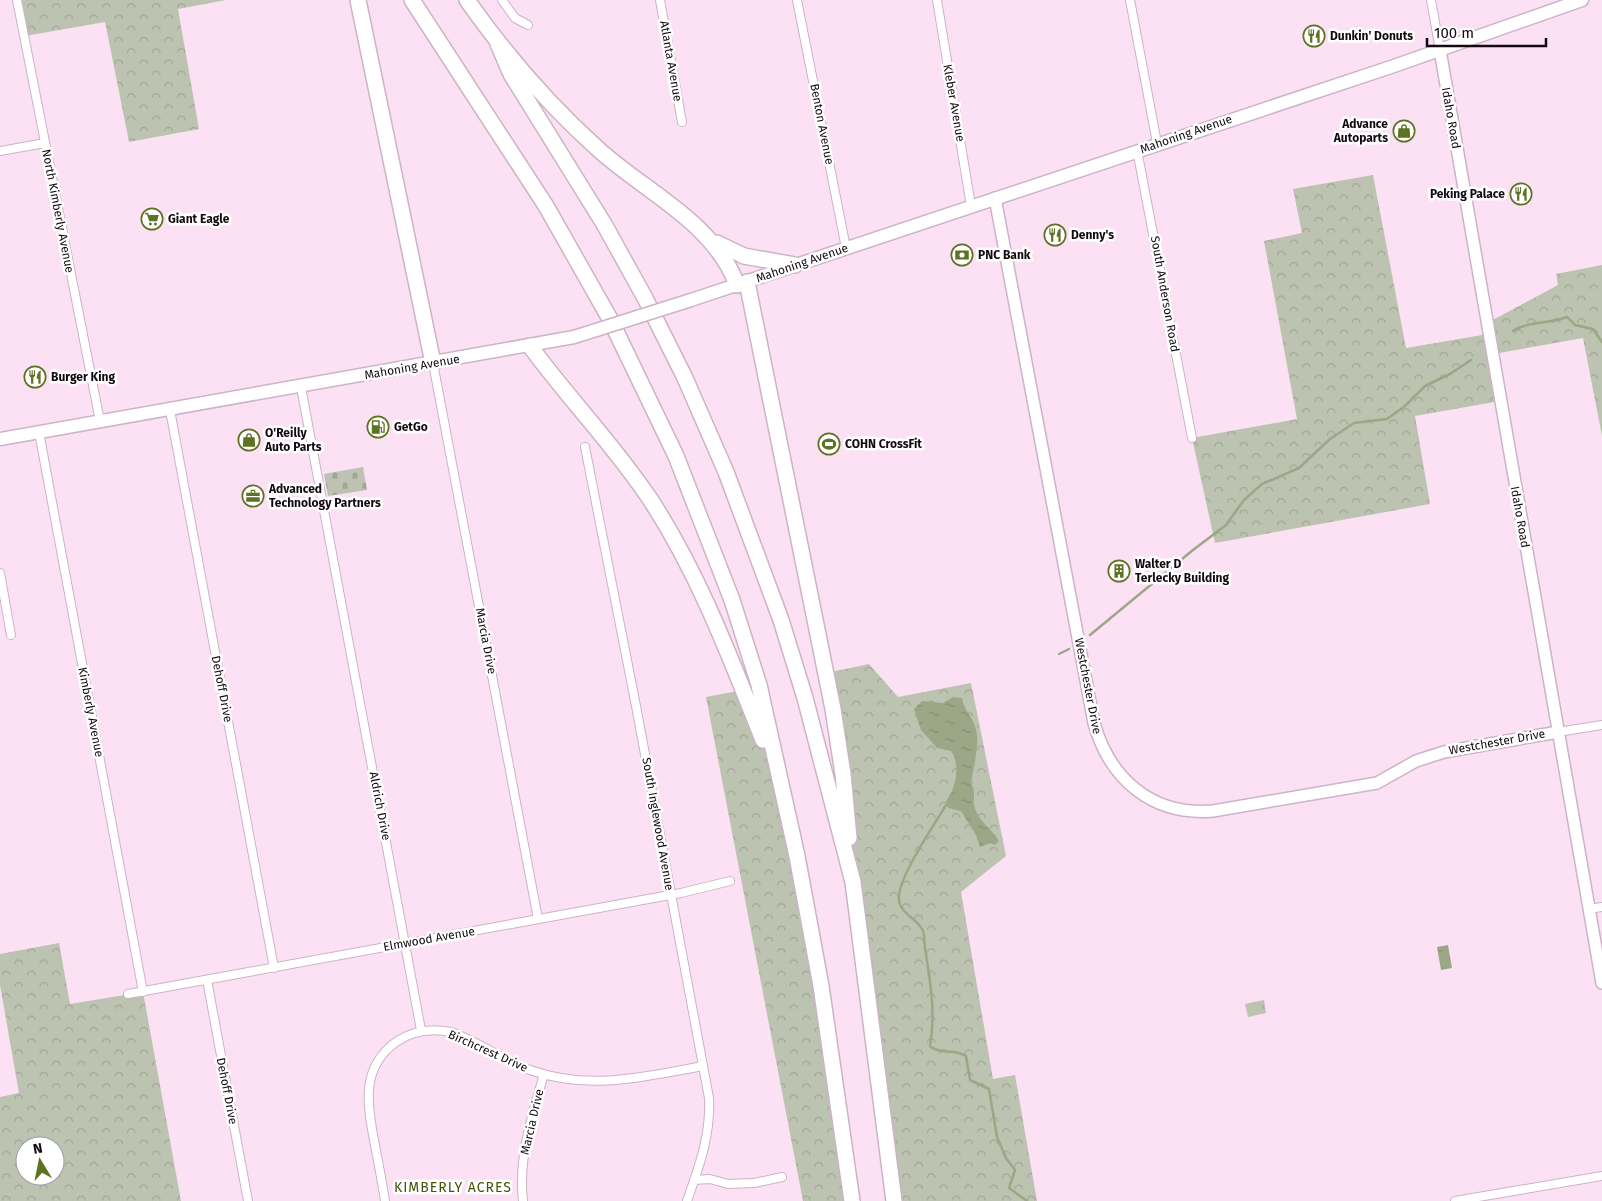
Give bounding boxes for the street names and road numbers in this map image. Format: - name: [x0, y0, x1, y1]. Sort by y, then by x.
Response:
- street label: Atlanta Avenue: [657, 19, 685, 103]
- street label: Kleber Avenue: [940, 63, 968, 143]
- street label: Benton Avenue: [807, 82, 837, 166]
- street label: Idaho Road: [1439, 86, 1463, 150]
- street label: Mahoning Avenue: [1138, 112, 1234, 156]
- street label: North Kimberly Avenue: [39, 148, 77, 274]
- street label: South Anderson Road: [1148, 235, 1182, 353]
- street label: Mahoning Avenue: [754, 241, 850, 285]
- street label: Mahoning Avenue: [363, 352, 461, 382]
- street label: Idaho Road: [1508, 485, 1532, 549]
- street label: Marcia Drive: [473, 607, 499, 675]
- street label: Westchester Drive: [1072, 637, 1104, 735]
- street label: Dehoff Drive: [209, 654, 235, 724]
- street label: Kimberly Avenue: [75, 666, 107, 758]
- street label: Westchester Drive: [1448, 727, 1546, 757]
- street label: South Inglewood Avenue: [639, 756, 677, 892]
- street label: Aldrich Drive: [366, 770, 394, 842]
- street label: Elmwood Avenue: [382, 924, 476, 954]
- street label: Birchcrest Drive: [446, 1027, 530, 1075]
- street label: Dehoff Drive: [214, 1056, 240, 1126]
- street label: Marcia Drive: [518, 1088, 546, 1156]

